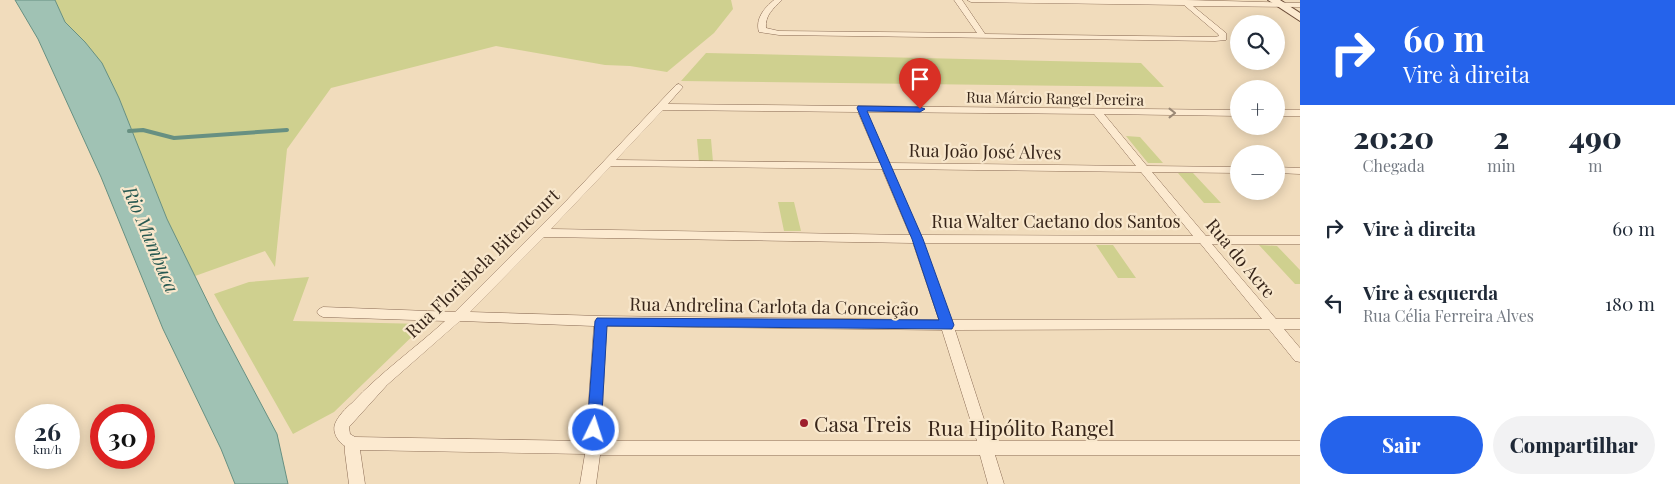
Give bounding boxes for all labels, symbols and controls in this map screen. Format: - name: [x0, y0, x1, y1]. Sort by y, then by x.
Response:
- text: 60 m: [1403, 14, 1485, 61]
- map controls: [1230, 15, 1285, 200]
- button: search: [1230, 15, 1285, 70]
- icon: right: [1320, 20, 1385, 85]
- pin: [899, 58, 941, 109]
- text: Vire à direita: [1403, 59, 1530, 89]
- icon: arrive: [906, 65, 934, 93]
- button: +: [1230, 80, 1285, 135]
- street label: Rua Márcio Rangel Pereira: [966, 86, 1145, 110]
- one-way arrow: [1169, 108, 1177, 118]
- text: 20:20: [1353, 117, 1434, 157]
- text: 2: [1493, 117, 1509, 157]
- text: 490: [1569, 117, 1622, 157]
- street label: Rua João José Alves: [908, 138, 1062, 164]
- button: −: [1230, 145, 1285, 200]
- text: Chegada: [1363, 155, 1425, 176]
- text: min: [1487, 155, 1516, 176]
- text: m: [1588, 155, 1602, 176]
- water label: Rio Mumbuca: [117, 181, 186, 296]
- street label: Rua Florisbela Bitencourt: [400, 183, 565, 343]
- street label: Rua Walter Caetano dos Santos: [931, 209, 1181, 233]
- street label: Rua do Acre: [1201, 213, 1281, 303]
- icon: right: [1320, 214, 1348, 242]
- text: Vire à direita: [1363, 215, 1476, 241]
- text: 60 m: [1612, 215, 1655, 241]
- text: Vire à esquerda: [1363, 279, 1498, 305]
- icon: left: [1320, 289, 1348, 317]
- text: 180 m: [1605, 290, 1655, 316]
- street label: Rua Andrelina Carlota da Conceição: [629, 291, 919, 321]
- text: Rua Célia Ferreira Alves: [1363, 305, 1534, 326]
- position arrow: [567, 403, 619, 455]
- speed limit sign: 30: [90, 404, 155, 469]
- place label: Casa Treis: [814, 409, 911, 437]
- street label: Rua Hipólito Rangel: [927, 413, 1115, 441]
- text: 26: [34, 414, 61, 447]
- button: Sair: [1320, 416, 1483, 474]
- button: Compartilhar: [1493, 416, 1655, 474]
- marker: Casa Treis: [798, 417, 810, 429]
- text: km/h: [33, 441, 62, 457]

